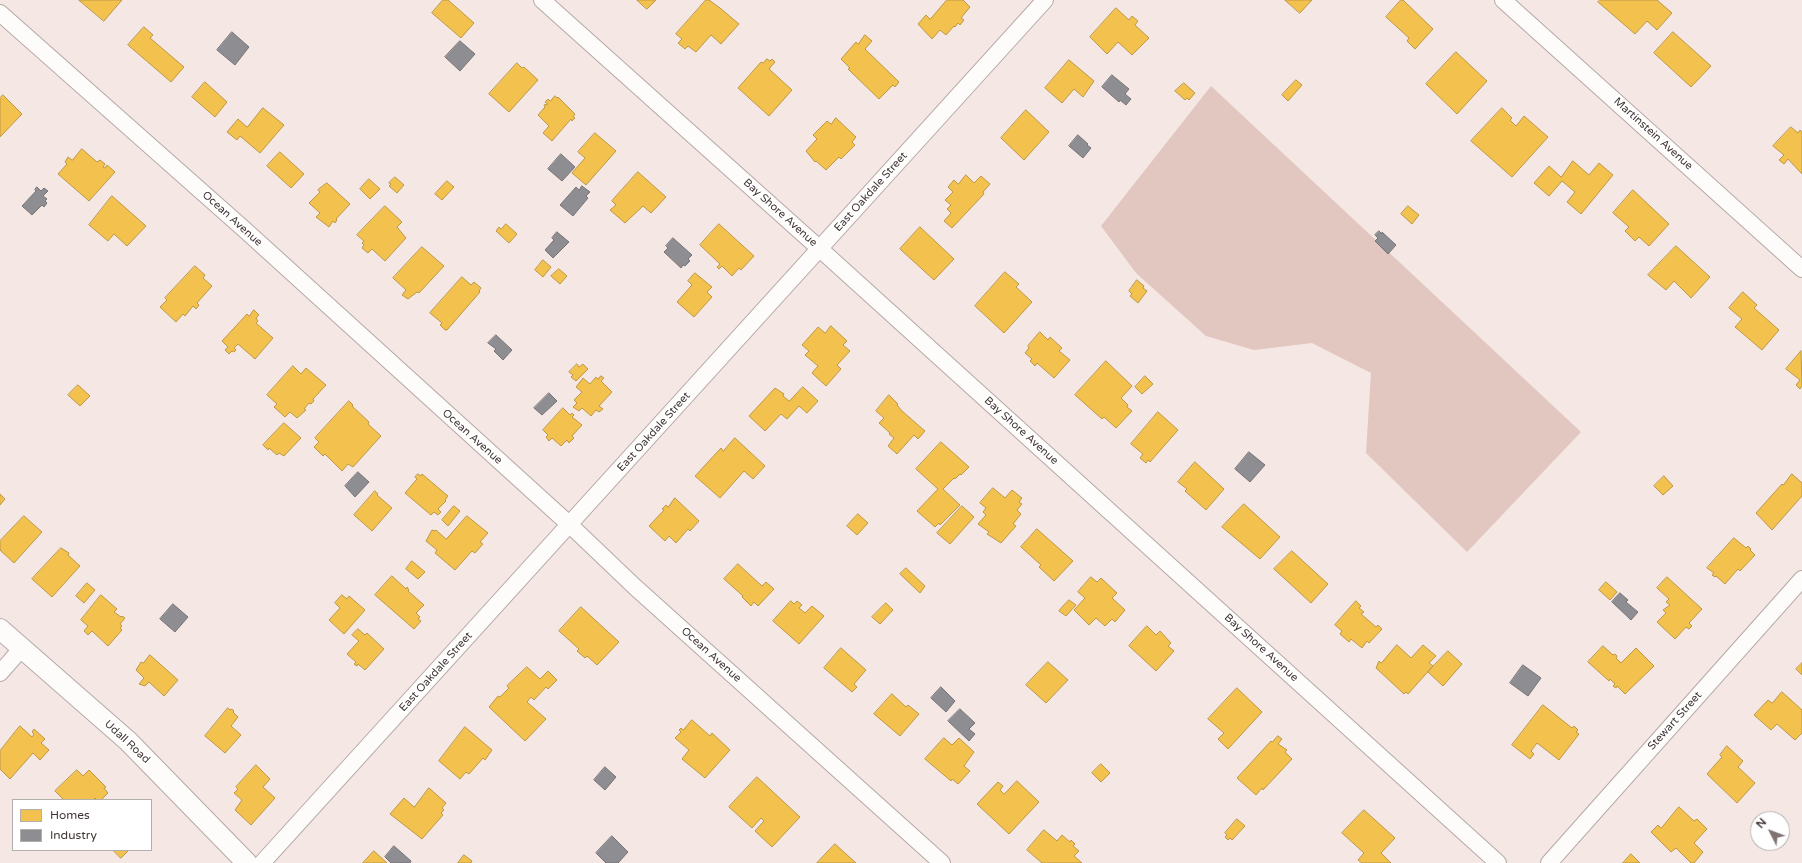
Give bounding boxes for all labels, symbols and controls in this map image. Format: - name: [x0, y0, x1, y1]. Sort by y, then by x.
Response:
- street label: Martinstein Avenue: [1611, 95, 1695, 173]
- street label: East Oakdale Street: [832, 149, 910, 235]
- street label: Bay Shore Avenue: [740, 176, 820, 250]
- street label: Ocean Avenue: [199, 189, 265, 249]
- street label: East Oakdale Street: [615, 389, 693, 475]
- street label: Bay Shore Avenue: [981, 394, 1061, 468]
- street label: Ocean Avenue: [439, 407, 505, 467]
- street label: Bay Shore Avenue: [1221, 611, 1301, 685]
- street label: Ocean Avenue: [678, 625, 744, 685]
- street label: East Oakdale Street: [397, 629, 475, 715]
- street label: Stewart Street: [1645, 689, 1705, 753]
- street label: Udall Road: [102, 718, 152, 766]
- legend: [12, 799, 152, 851]
- text: Homes: [50, 808, 90, 822]
- north arrow: [1750, 811, 1790, 851]
- text: N: [1754, 816, 1769, 831]
- text: Industry: [50, 828, 97, 842]

